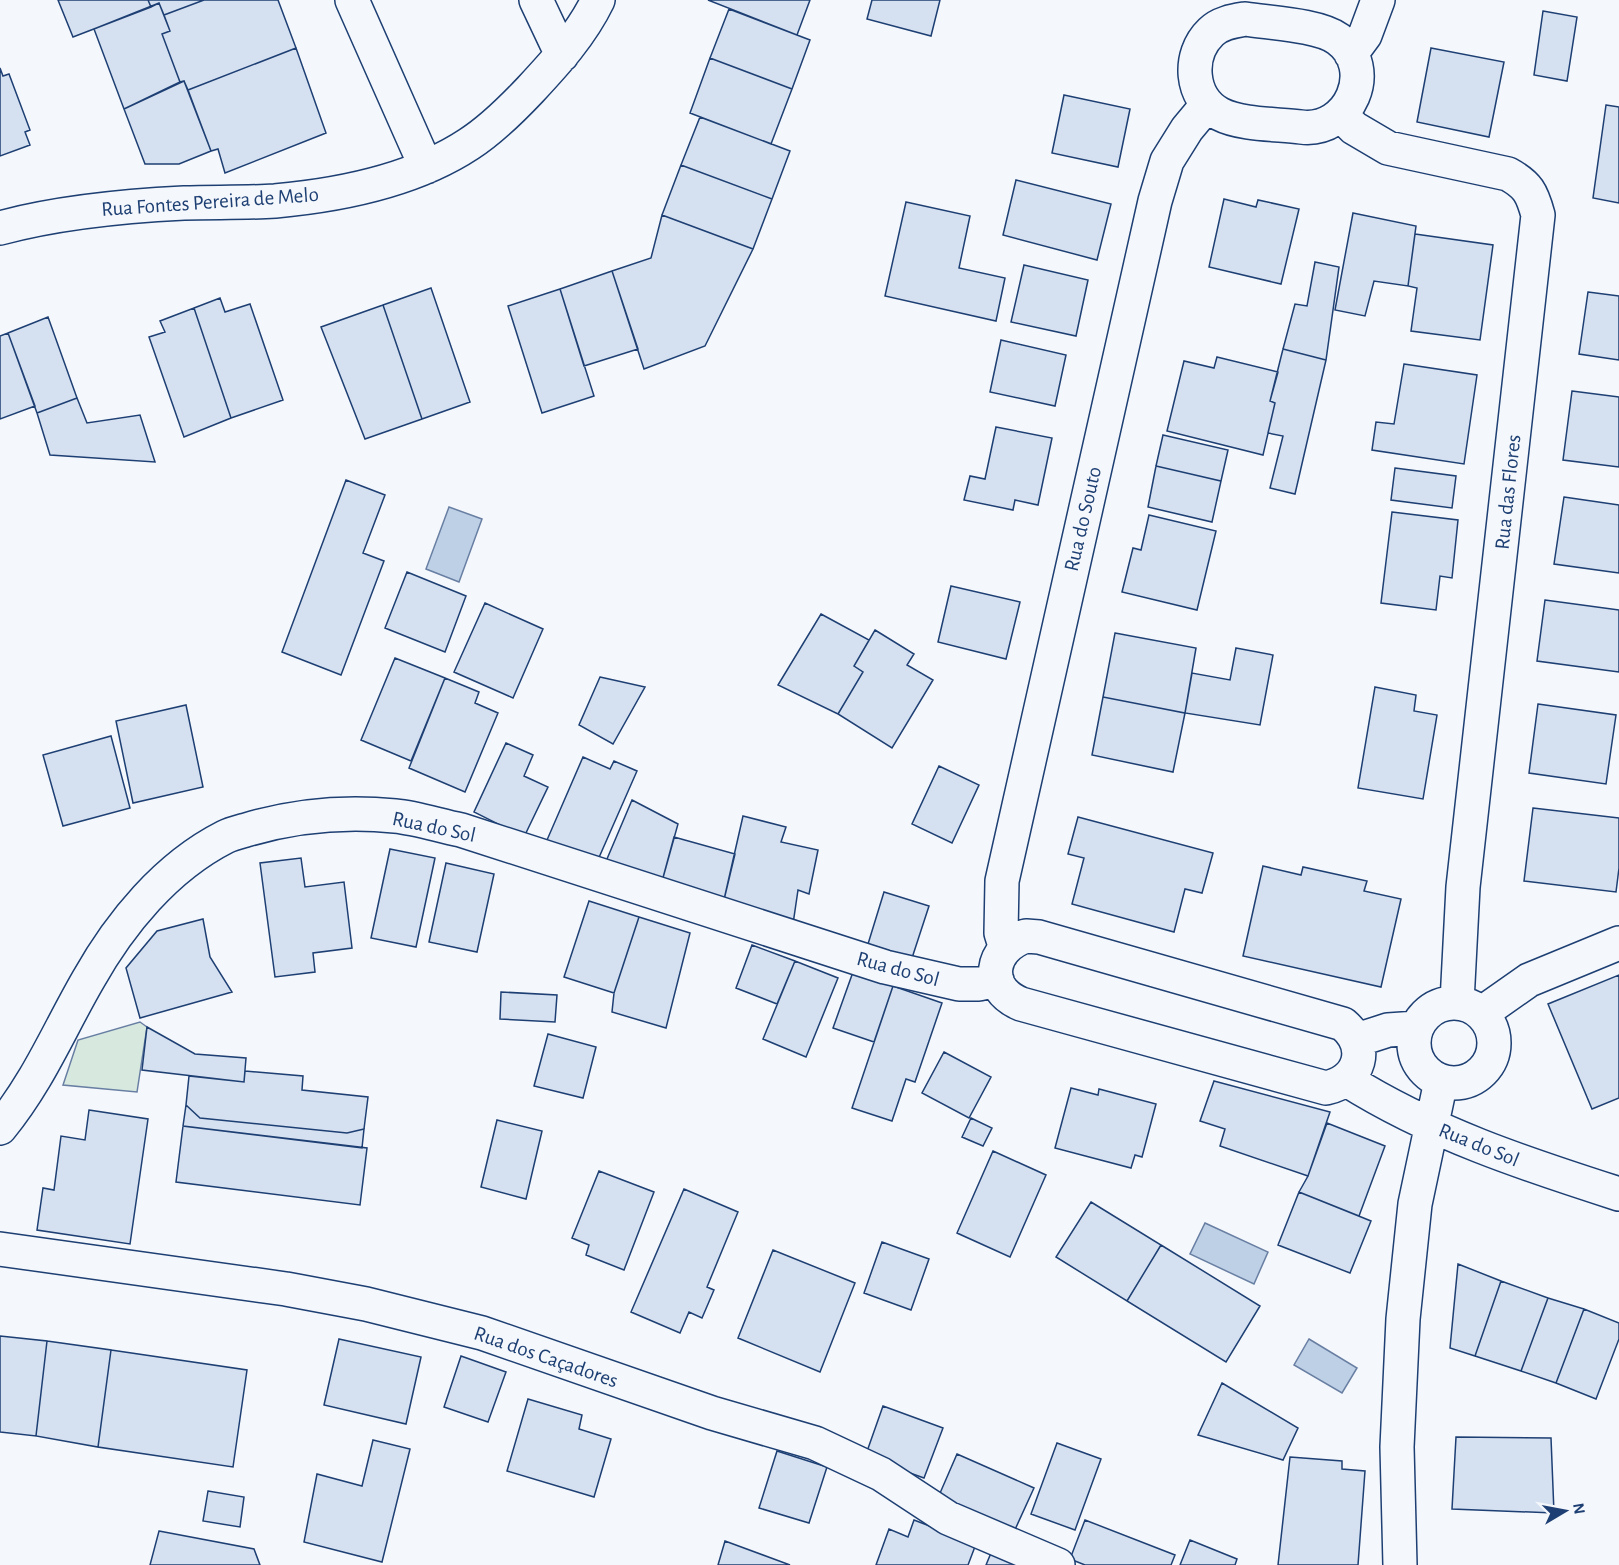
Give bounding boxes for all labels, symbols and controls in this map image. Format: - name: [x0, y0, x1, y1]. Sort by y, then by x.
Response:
- street label: Rua Fontes Pereira de Melo: [100, 184, 320, 220]
- street label: Rua das Flores: [1492, 433, 1524, 551]
- street label: Rua do Souto: [1061, 465, 1105, 573]
- street label: Rua do Sol: [390, 808, 478, 846]
- street label: Rua do Sol: [854, 948, 942, 990]
- street label: Rua do Sol: [1436, 1119, 1522, 1171]
- street label: Rua dos Caçadores: [471, 1323, 621, 1391]
- north arrow: [1535, 1481, 1595, 1541]
- text: N: [1570, 1502, 1588, 1515]

